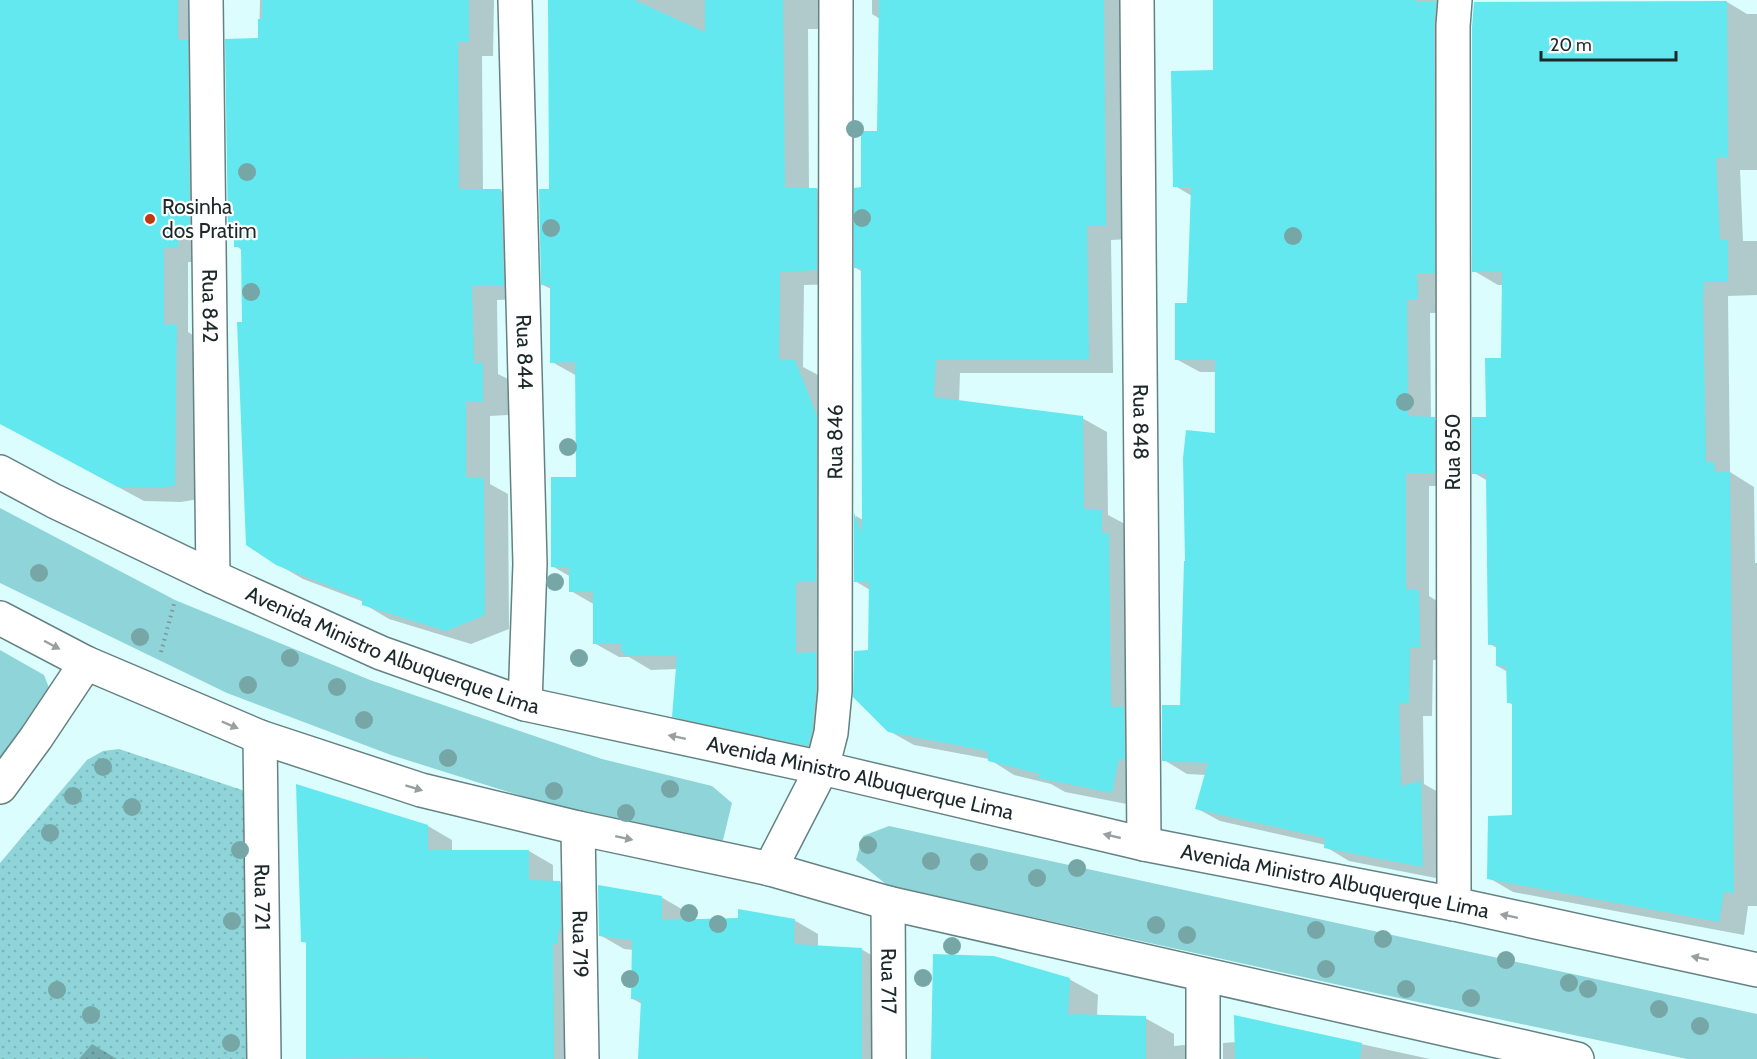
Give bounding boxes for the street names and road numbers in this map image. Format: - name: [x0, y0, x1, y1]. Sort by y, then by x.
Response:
- street label: Rua 842: [197, 269, 223, 343]
- street label: Rua 844: [511, 314, 538, 390]
- street label: Rua 848: [1128, 384, 1154, 460]
- street label: Rua 846: [822, 404, 847, 479]
- street label: Rua 850: [1440, 414, 1465, 490]
- street label: Avenida Ministro Albuquerque Lima: [242, 581, 542, 719]
- street label: Avenida Ministro Albuquerque Lima: [705, 731, 1016, 825]
- street label: Avenida Ministro Albuquerque Lima: [1179, 838, 1492, 923]
- street label: Rua 721: [250, 863, 275, 930]
- street label: Rua 719: [567, 910, 594, 978]
- street label: Rua 717: [876, 948, 902, 1015]

